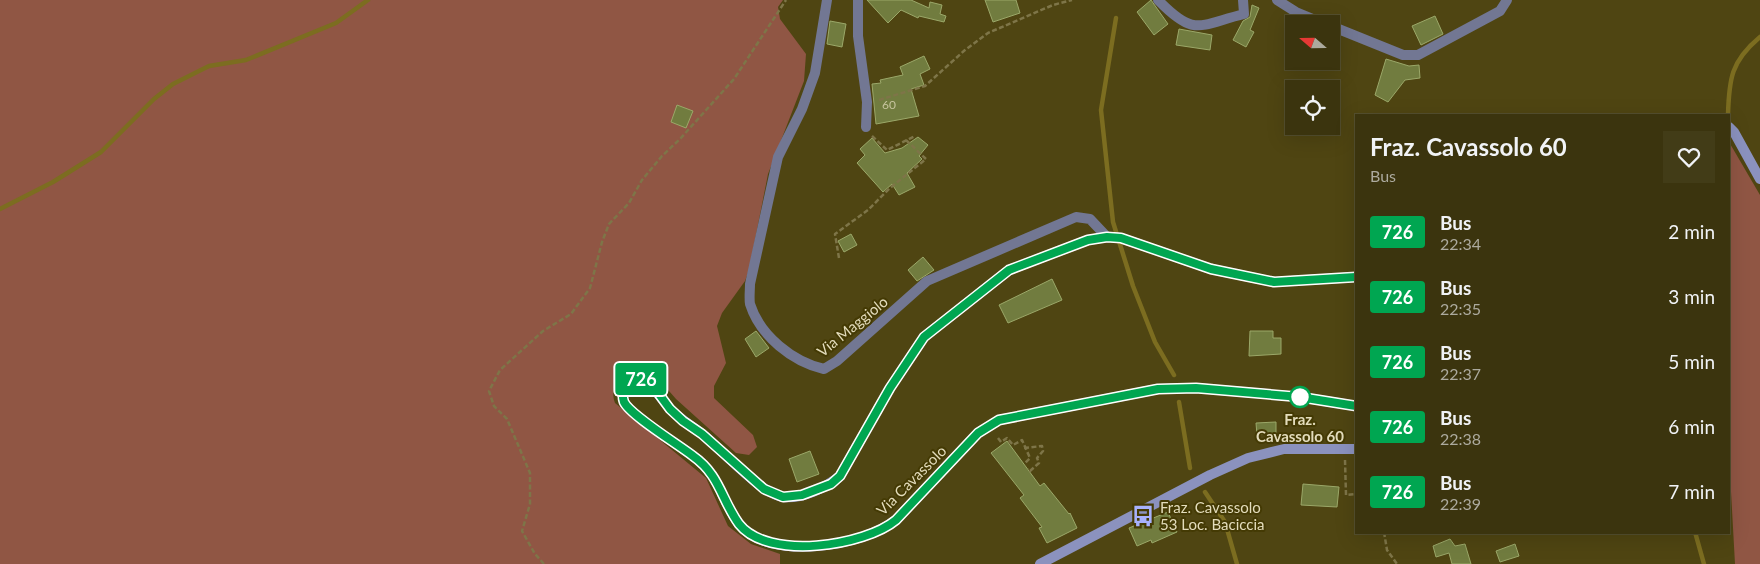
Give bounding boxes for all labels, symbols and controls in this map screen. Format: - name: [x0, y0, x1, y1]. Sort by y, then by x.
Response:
- north arrow: [1285, 15, 1340, 70]
- map controls: [1285, 15, 1340, 135]
- button: locate: [1285, 80, 1340, 135]
- house number: 60: [882, 97, 896, 112]
- button: heart: [1663, 131, 1715, 183]
- text: Fraz. Cavassolo 60: [1370, 132, 1567, 161]
- text: Bus: [1370, 166, 1396, 185]
- text: Bus: [1440, 211, 1471, 234]
- text: 2 min: [1668, 220, 1715, 243]
- text: 726: [1382, 221, 1413, 243]
- text: 22:34: [1440, 234, 1481, 253]
- text: Bus: [1440, 276, 1471, 299]
- text: 3 min: [1668, 285, 1715, 308]
- text: 726: [1382, 286, 1413, 308]
- street label: Via Maggiolo: [813, 292, 891, 360]
- text: 22:35: [1440, 299, 1481, 318]
- text: Bus: [1440, 341, 1471, 364]
- text: 5 min: [1668, 350, 1715, 373]
- text: 726: [1382, 351, 1413, 373]
- line badge: 726: [612, 363, 670, 395]
- text: 22:37: [1440, 364, 1481, 383]
- text: 726: [625, 368, 657, 390]
- marker: Fraz. Cavassolo 60: [1289, 386, 1311, 408]
- text: Bus: [1440, 406, 1471, 429]
- place label: Fraz. Cavassolo 60: [1256, 410, 1344, 445]
- text: 6 min: [1668, 415, 1715, 438]
- text: 726: [1382, 416, 1413, 438]
- text: 22:38: [1440, 429, 1481, 448]
- street label: Via Cavassolo: [872, 441, 950, 519]
- text: Bus: [1440, 471, 1471, 494]
- text: 7 min: [1668, 480, 1715, 503]
- text: 726: [1382, 481, 1413, 503]
- text: 22:39: [1440, 494, 1481, 513]
- place label: Fraz. Cavassolo 53 Loc. Baciccia: [1160, 498, 1264, 533]
- bus stop icon: Fraz. Cavassolo 53 Loc. Baciccia: [1130, 503, 1156, 529]

